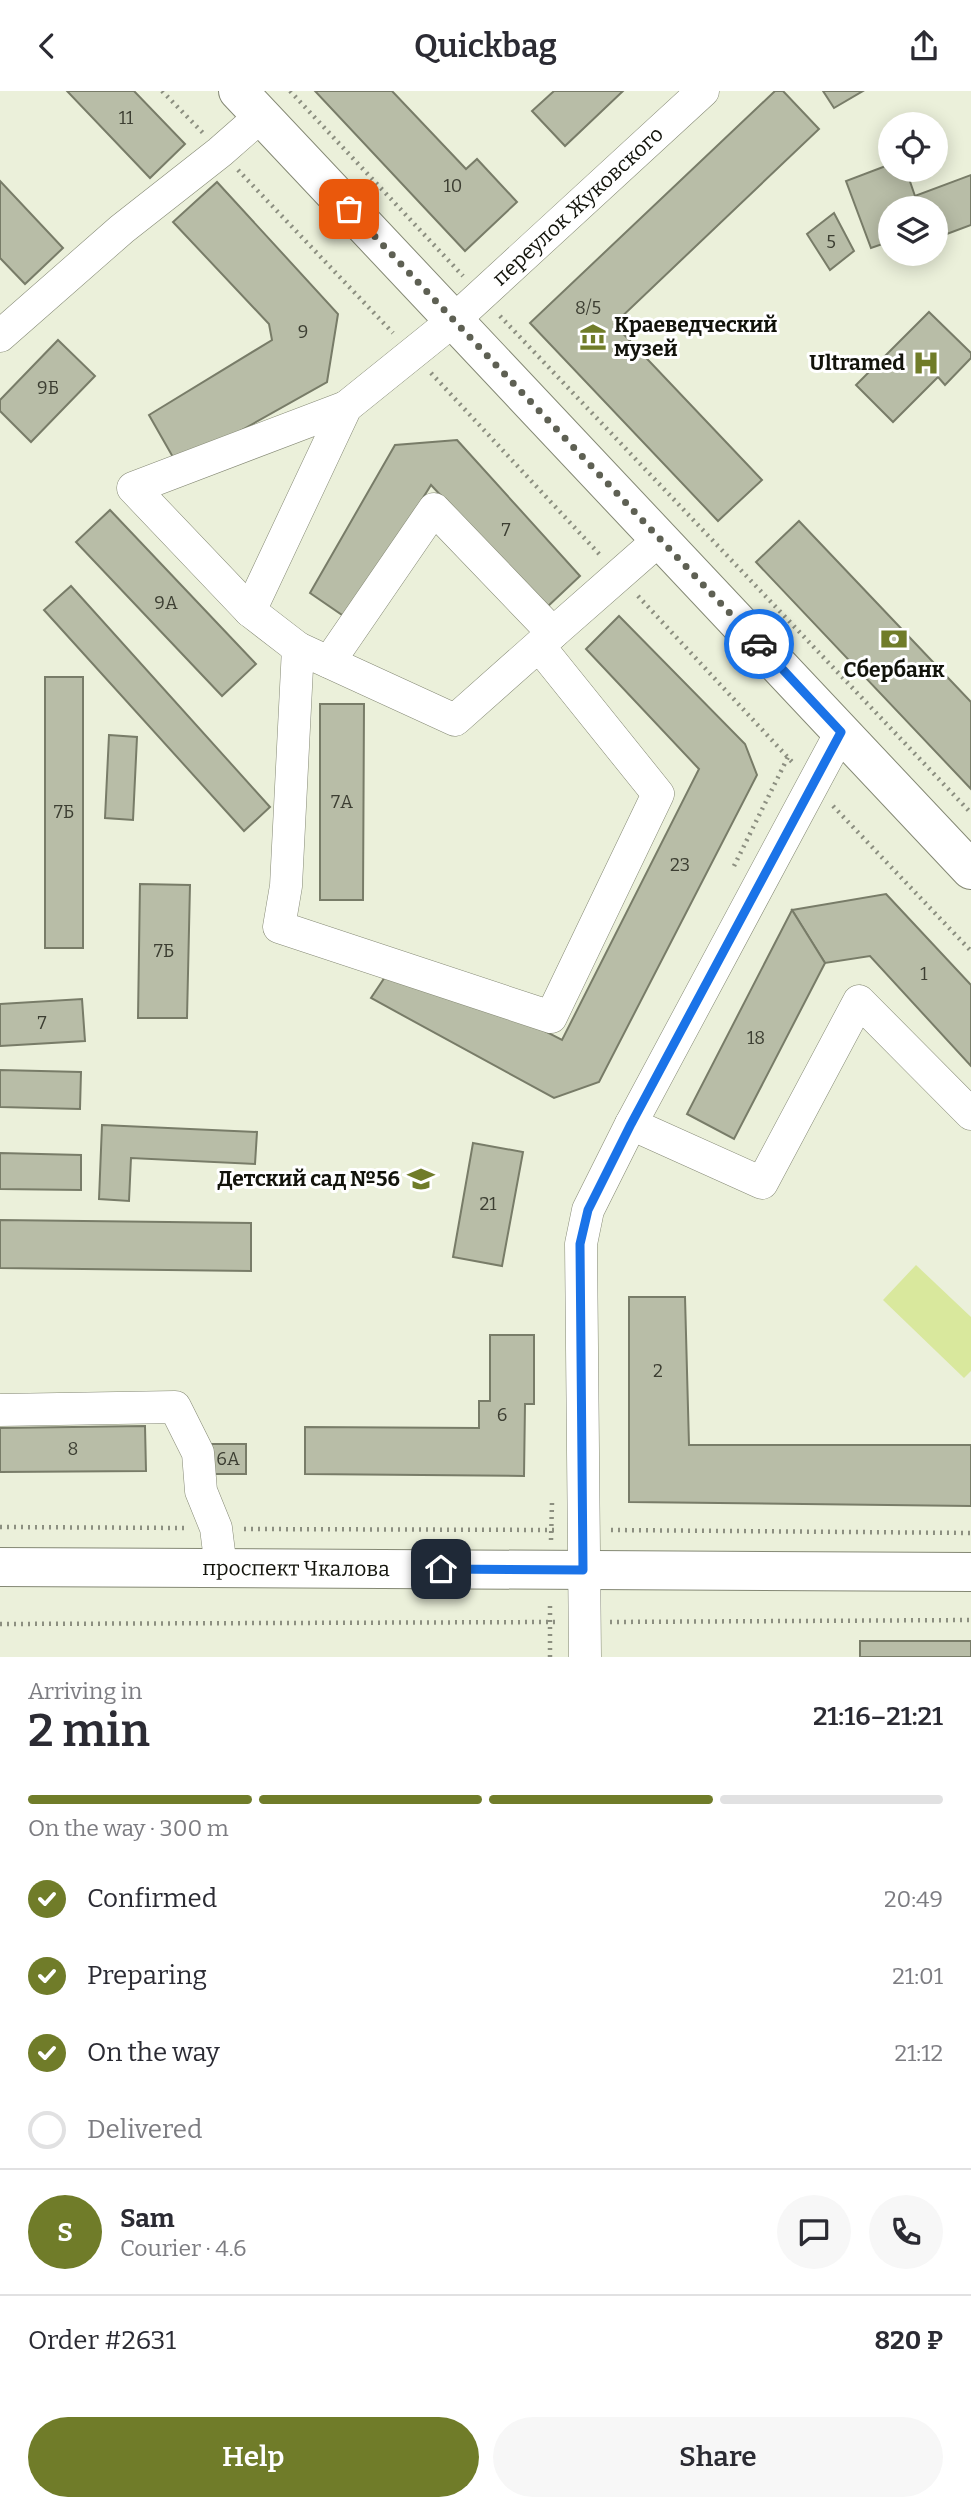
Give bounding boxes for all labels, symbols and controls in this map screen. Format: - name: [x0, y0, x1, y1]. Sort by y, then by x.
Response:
- icon: back: [28, 27, 66, 65]
- text: Quickbag: [414, 27, 557, 65]
- icon: share: [905, 27, 943, 65]
- house number: 11: [119, 107, 134, 129]
- map controls: [878, 112, 948, 266]
- button: locate: [878, 112, 948, 182]
- street label: переулок Жуковского: [487, 121, 669, 291]
- house number: 10: [444, 175, 462, 197]
- pin: [319, 179, 379, 239]
- icon: bag: [330, 190, 368, 228]
- button: layers: [878, 196, 948, 266]
- house number: 5: [826, 231, 836, 253]
- house number: 8/5: [575, 297, 601, 319]
- place label: Краеведческий музей: [614, 312, 777, 362]
- house number: 9: [298, 321, 308, 343]
- museum icon: Краеведческий музей: [578, 322, 608, 352]
- hospital icon: Ultramed: [911, 348, 941, 378]
- place label: Ultramed: [809, 350, 905, 376]
- house number: 9Б: [37, 377, 59, 399]
- house number: 7: [501, 519, 511, 541]
- house number: 9А: [154, 592, 178, 614]
- courier: [724, 609, 794, 679]
- bank icon: Сбербанк: [879, 624, 909, 654]
- icon: car: [740, 625, 778, 663]
- place label: Сбербанк: [843, 657, 945, 683]
- house number: 7А: [331, 791, 353, 813]
- house number: 7Б: [54, 801, 74, 823]
- house number: 23: [670, 854, 690, 876]
- house number: 7Б: [154, 940, 174, 962]
- house number: 1: [920, 963, 928, 985]
- house number: 7: [37, 1012, 47, 1034]
- house number: 18: [747, 1027, 765, 1049]
- school or university icon: Детский сад №56: [406, 1164, 436, 1194]
- place label: Детский сад №56: [218, 1166, 400, 1192]
- house number: 21: [479, 1193, 497, 1215]
- house number: 2: [653, 1360, 663, 1382]
- house number: 6: [497, 1404, 507, 1426]
- house number: 8: [68, 1438, 78, 1460]
- house number: 6А: [216, 1448, 240, 1470]
- pin: [411, 1539, 471, 1599]
- icon: home: [422, 1550, 460, 1588]
- street label: проспект Чкалова: [202, 1555, 390, 1582]
- text: Arriving in: [28, 1677, 142, 1705]
- text: 21:16–21:21: [813, 1701, 943, 1732]
- text: 2 min: [28, 1703, 150, 1758]
- text: On the way · 300 m: [28, 1814, 229, 1842]
- icon: check: [28, 1880, 66, 1918]
- text: Confirmed: [87, 1883, 217, 1914]
- text: 20:49: [884, 1885, 943, 1913]
- icon: check: [28, 1957, 66, 1995]
- text: Preparing: [87, 1960, 207, 1991]
- text: 21:01: [892, 1962, 943, 1990]
- icon: check: [28, 2034, 66, 2072]
- text: On the way: [87, 2037, 220, 2068]
- text: 21:12: [894, 2039, 943, 2067]
- text: Delivered: [87, 2114, 202, 2145]
- button: chat: [777, 2195, 851, 2269]
- button: phone: [869, 2195, 943, 2269]
- text: Sam: [120, 2203, 175, 2234]
- text: S: [57, 2217, 73, 2248]
- text: Courier · 4.6: [120, 2234, 247, 2262]
- text: Order #2631: [28, 2325, 176, 2356]
- text: 820 ₽: [874, 2325, 943, 2356]
- button: Help: [28, 2417, 479, 2497]
- button: Share: [493, 2417, 943, 2497]

